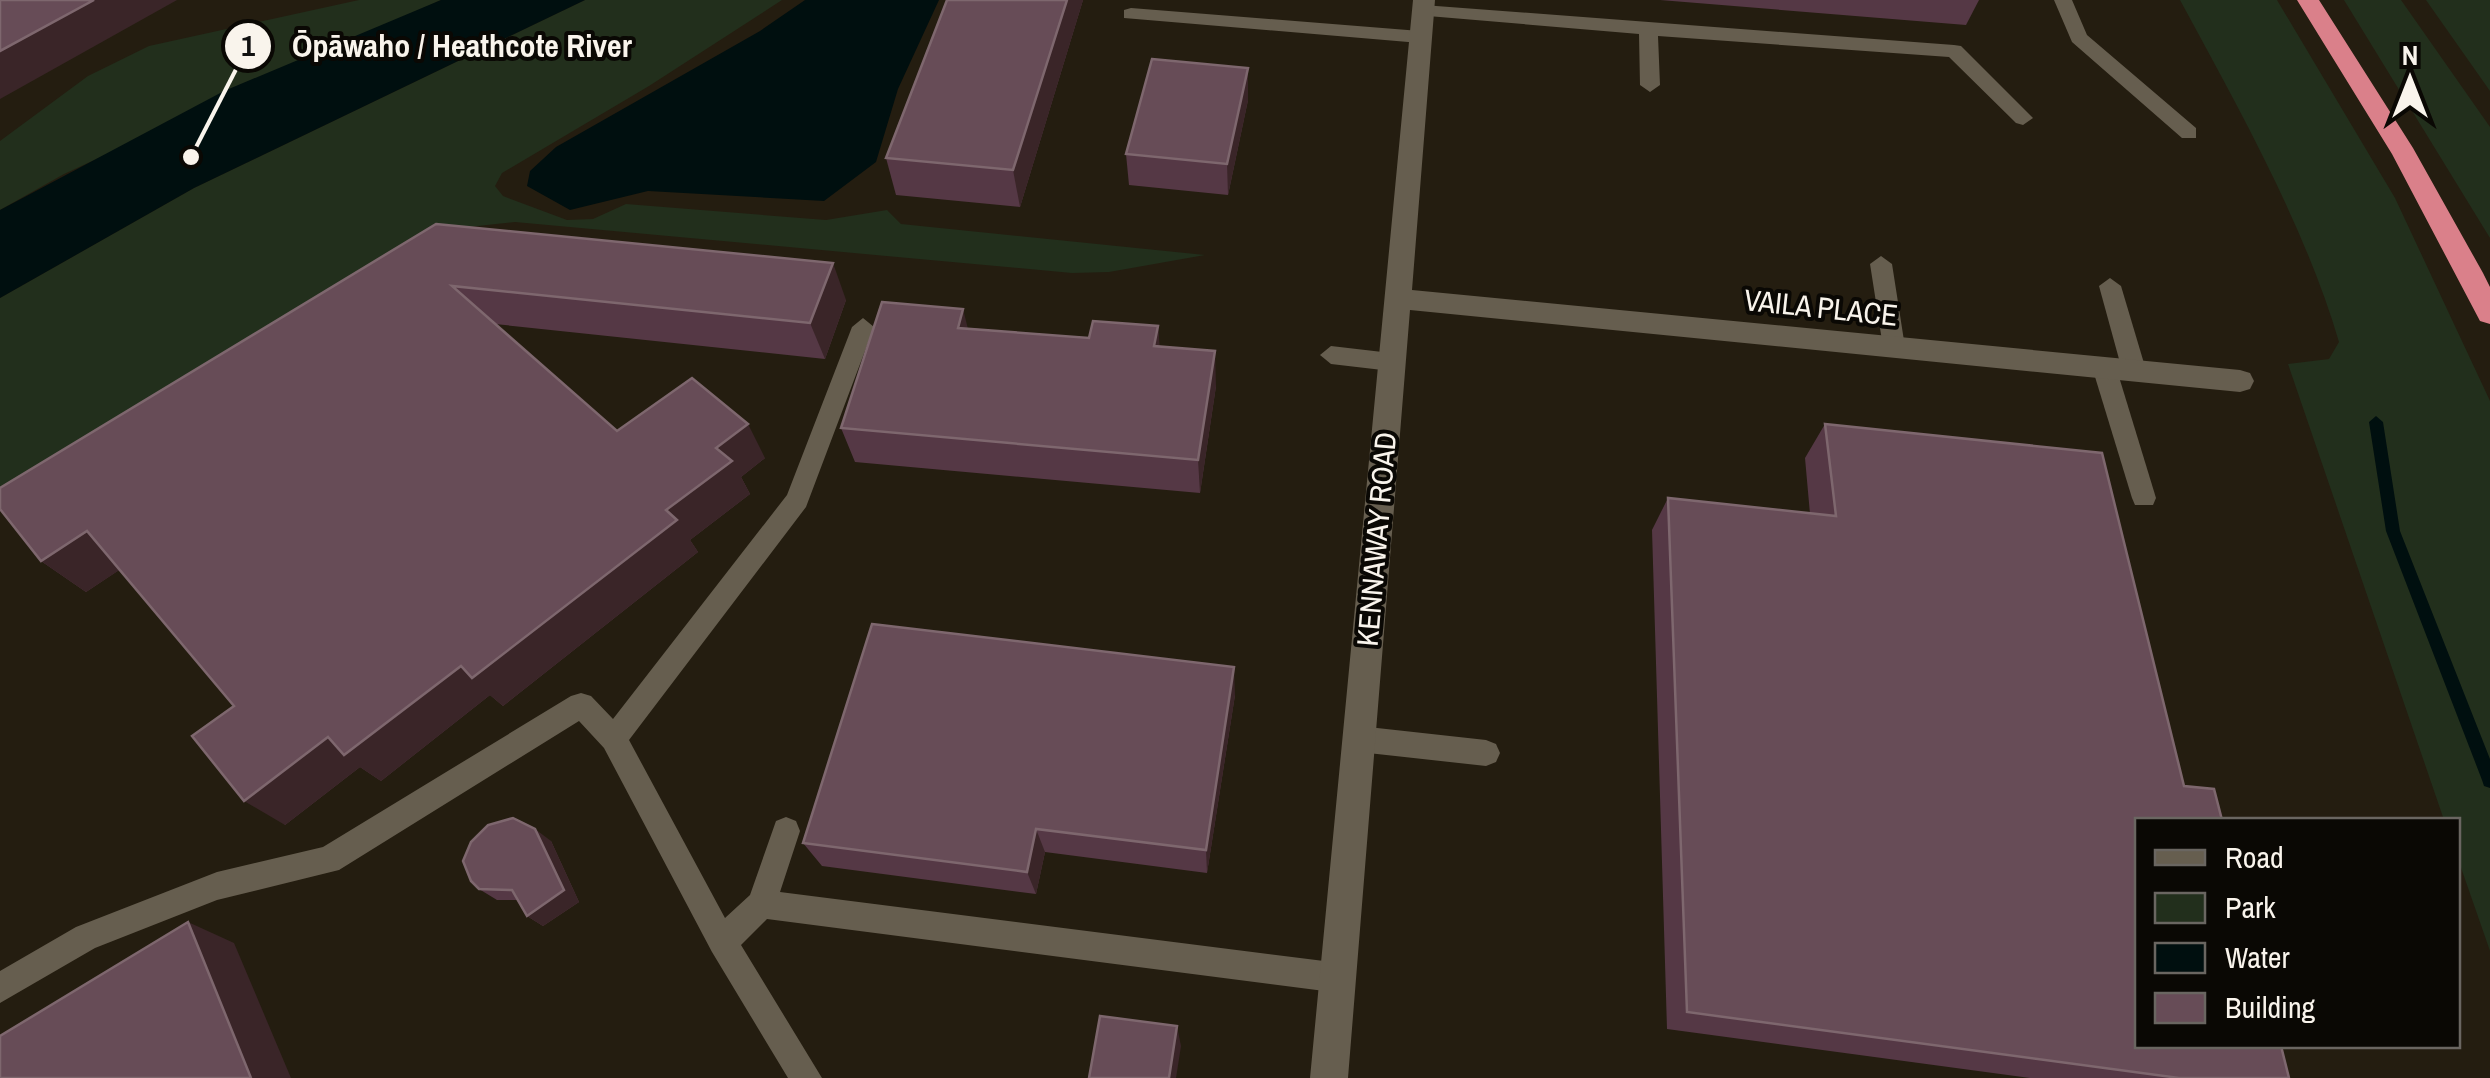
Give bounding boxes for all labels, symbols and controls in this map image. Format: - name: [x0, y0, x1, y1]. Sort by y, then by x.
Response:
- callout: Ōpāwaho / Heathcote River: [223, 15, 652, 77]
- text: Ōpāwaho / Heathcote River: [292, 24, 633, 67]
- text: 1: [241, 25, 255, 65]
- north arrow: [2360, 30, 2460, 130]
- text: N: [2402, 36, 2418, 74]
- street label: VAILA PLACE: [1742, 279, 1900, 335]
- street label: KENNAWAY ROAD: [1347, 430, 1405, 648]
- legend: [2135, 818, 2460, 1048]
- text: Road: [2225, 837, 2284, 877]
- text: Park: [2225, 887, 2276, 927]
- text: Water: [2225, 937, 2291, 977]
- text: Building: [2225, 987, 2316, 1027]

